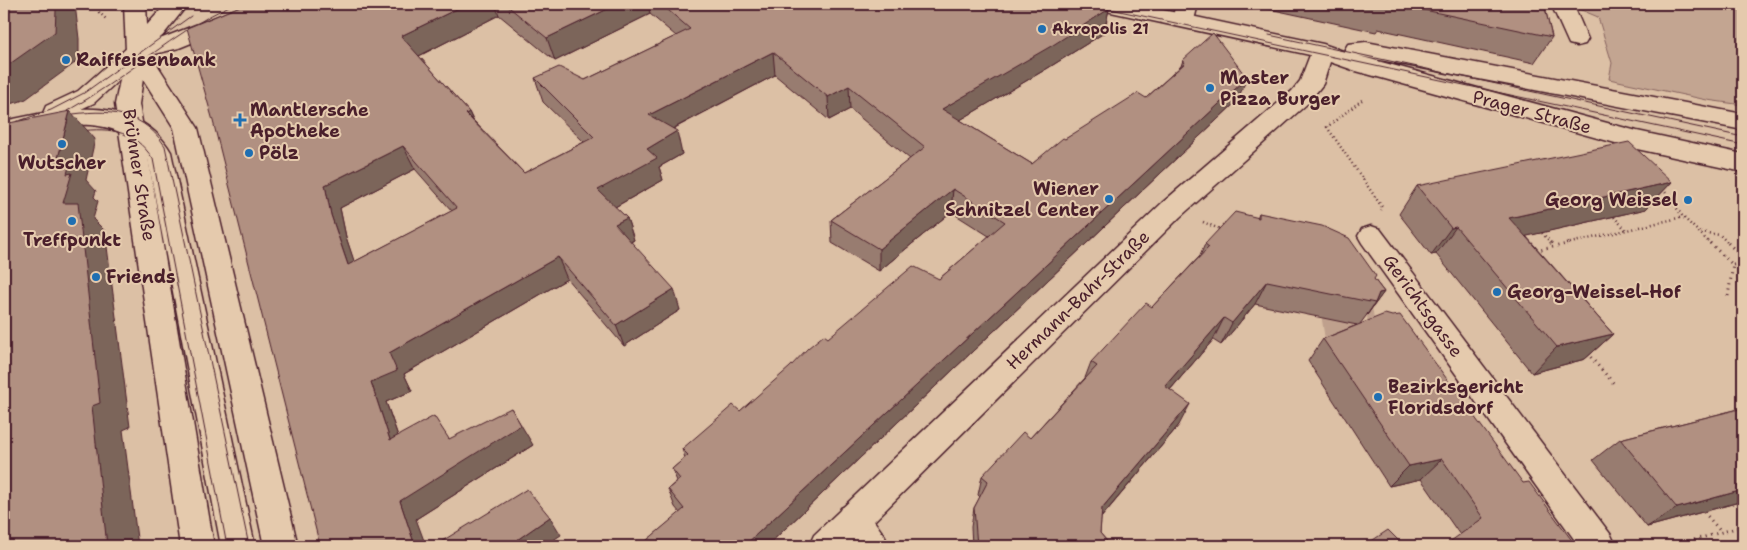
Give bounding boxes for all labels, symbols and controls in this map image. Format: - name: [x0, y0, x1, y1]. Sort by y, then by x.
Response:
- place label: Akropolis 21: [1052, 19, 1149, 39]
- marker: Akropolis 21: [1036, 23, 1048, 35]
- place label: Raiffeisenbank: [76, 48, 216, 72]
- marker: Raiffeisenbank: [60, 54, 72, 66]
- place label: Master Pizza Burger: [1220, 66, 1341, 111]
- marker: Master Pizza Burger: [1204, 82, 1216, 94]
- street label: Prager Straße: [1470, 85, 1594, 139]
- place label: Mantlersche Apotheke: [250, 98, 369, 143]
- street label: Brünner Straße: [117, 107, 161, 243]
- marker: Mantlersche Apotheke: [234, 114, 246, 126]
- marker: Wutscher: [56, 138, 68, 150]
- place label: Pölz: [259, 141, 299, 165]
- marker: Pölz: [243, 147, 255, 159]
- place label: Wutscher: [18, 151, 107, 175]
- place label: Wiener Schnitzel Center: [945, 177, 1099, 222]
- place label: Georg Weissel: [1545, 188, 1678, 212]
- marker: Wiener Schnitzel Center: [1103, 193, 1115, 205]
- marker: Georg Weissel: [1682, 194, 1694, 206]
- marker: Treffpunkt: [66, 215, 78, 227]
- street label: Hermann-Bahr-Straße: [1001, 225, 1155, 375]
- place label: Treffpunkt: [23, 228, 121, 252]
- street label: Gerichtsgasse: [1378, 250, 1468, 362]
- place label: Friends: [106, 265, 176, 289]
- marker: Friends: [90, 271, 102, 283]
- place label: Georg-Weissel-Hof: [1507, 280, 1682, 304]
- marker: Georg-Weissel-Hof: [1491, 286, 1503, 298]
- place label: Bezirksgericht Floridsdorf: [1388, 375, 1524, 420]
- marker: Bezirksgericht Floridsdorf: [1372, 391, 1384, 403]

